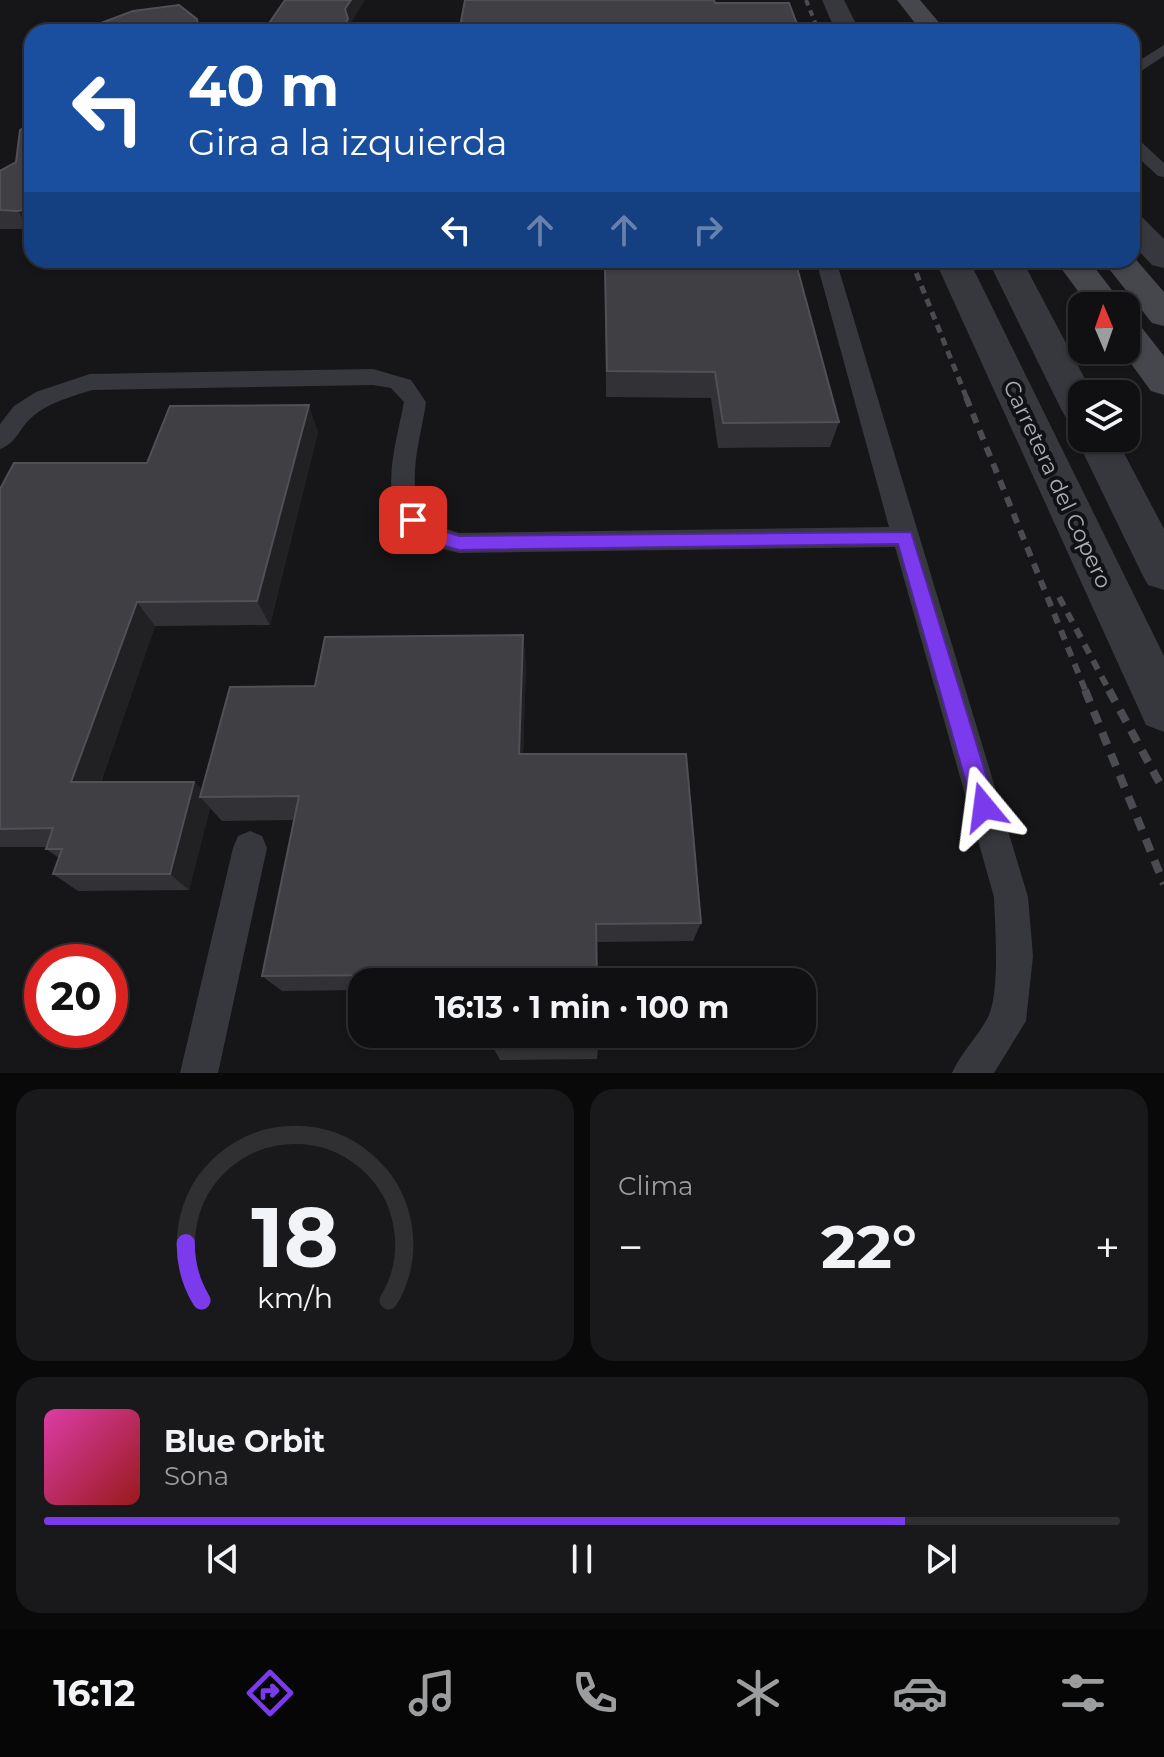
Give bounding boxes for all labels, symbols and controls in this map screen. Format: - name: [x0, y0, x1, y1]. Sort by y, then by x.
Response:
- text: 40 m: [188, 52, 339, 120]
- icon: left: [56, 56, 160, 160]
- text: Gira a la izquierda: [188, 120, 508, 164]
- icon: left: [434, 208, 478, 252]
- icon: ahead: [518, 208, 562, 252]
- icon: ahead: [602, 208, 646, 252]
- icon: right: [686, 208, 730, 252]
- north arrow: [1068, 292, 1140, 364]
- map controls: [1068, 292, 1140, 452]
- street label: Carretera del Copero: [997, 376, 1118, 593]
- button: layers: [1068, 380, 1140, 452]
- pin: [379, 486, 447, 554]
- icon: arrive: [391, 498, 435, 542]
- position arrow: [942, 765, 1026, 849]
- speed limit sign: 20: [24, 944, 128, 1048]
- text: 16:13 · 1 min · 100 m: [435, 989, 729, 1026]
- text: Clima: [618, 1170, 693, 1202]
- text: 18: [251, 1186, 339, 1288]
- text: 22°: [821, 1210, 917, 1283]
- text: −: [618, 1220, 643, 1274]
- text: +: [1095, 1220, 1120, 1274]
- text: km/h: [257, 1280, 333, 1315]
- text: Blue Orbit: [164, 1423, 325, 1460]
- text: Sona: [164, 1460, 229, 1492]
- icon: previous: [201, 1537, 245, 1581]
- icon: pause: [560, 1537, 604, 1581]
- icon: next: [919, 1537, 963, 1581]
- icon: directions: [242, 1665, 298, 1721]
- icon: music: [404, 1665, 460, 1721]
- icon: phone: [567, 1665, 623, 1721]
- icon: climate: [730, 1665, 786, 1721]
- icon: car: [892, 1665, 948, 1721]
- icon: filters: [1055, 1665, 1111, 1721]
- text: 16:12: [53, 1671, 135, 1715]

